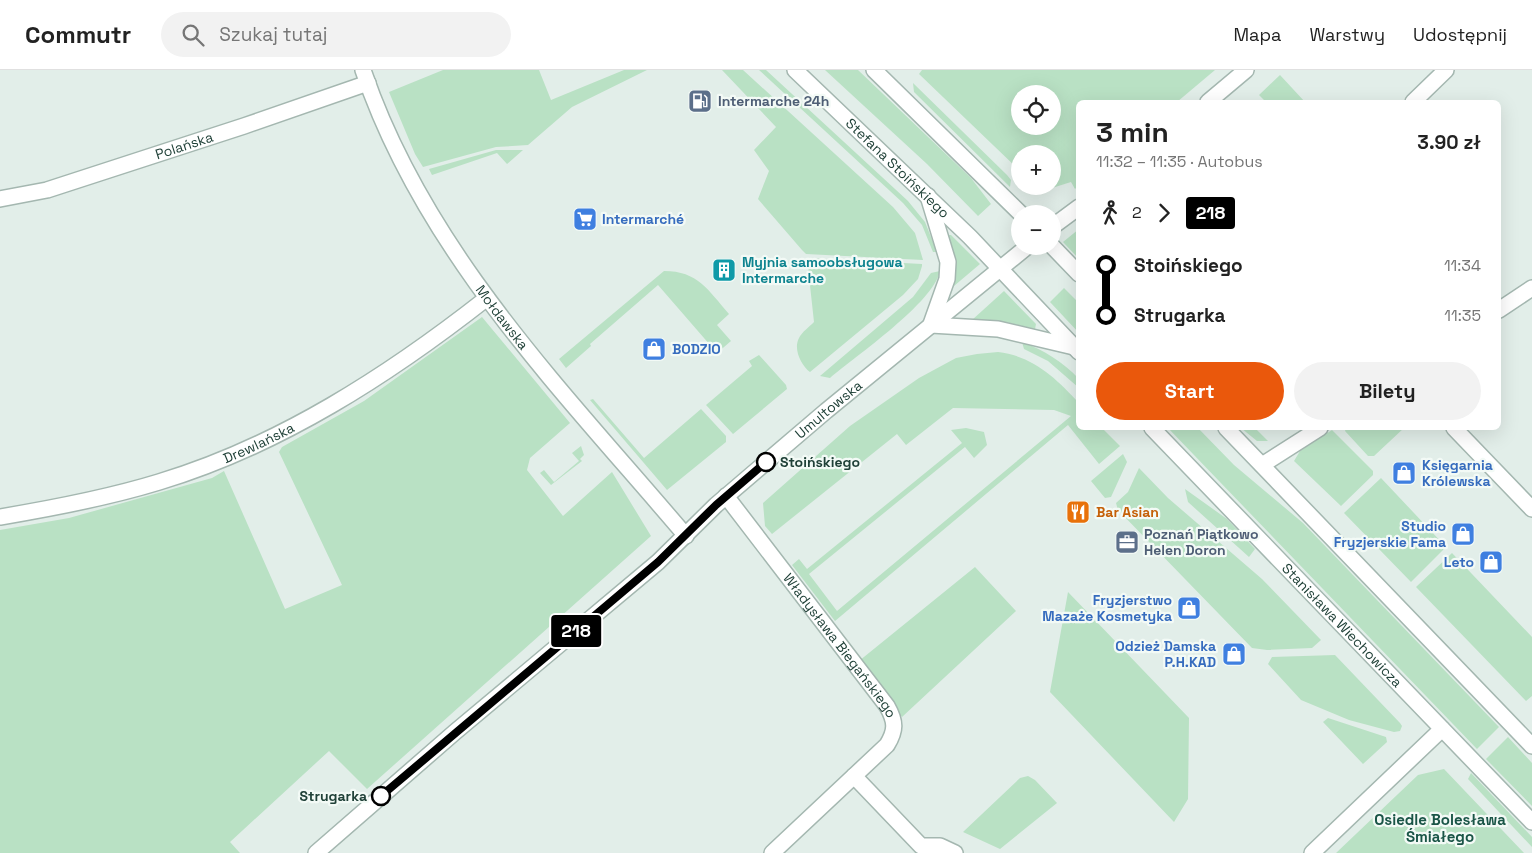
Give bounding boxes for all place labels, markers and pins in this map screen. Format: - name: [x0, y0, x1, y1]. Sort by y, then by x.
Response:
- fuel station icon: Intermarche 24h: [687, 88, 713, 114]
- place label: Intermarche 24h: [718, 92, 829, 110]
- supermarket icon: Intermarché: [572, 206, 598, 232]
- place label: Intermarché: [602, 210, 684, 228]
- place label: Myjnia samoobsługowa Intermarche: [742, 253, 903, 287]
- building icon: Myjnia samoobsługowa Intermarche: [711, 257, 737, 283]
- shop icon: BODZIO: [641, 336, 667, 362]
- place label: BODZIO: [672, 340, 721, 358]
- marker: Stoińskiego: [756, 452, 776, 472]
- place label: Stoińskiego: [780, 453, 860, 471]
- place label: Księgarnia Królewska: [1422, 456, 1493, 490]
- shop icon: Księgarnia Królewska: [1391, 460, 1417, 486]
- restaurant icon: Bar Asian: [1065, 499, 1091, 525]
- place label: Bar Asian: [1096, 503, 1159, 521]
- place label: Studio Fryzjerskie Fama: [1334, 517, 1446, 551]
- shop icon: Studio Fryzjerskie Fama: [1450, 521, 1476, 547]
- place label: Poznań Piątkowo Helen Doron: [1144, 525, 1259, 559]
- office icon: Poznań Piątkowo Helen Doron: [1114, 529, 1140, 555]
- shop icon: Leto: [1478, 549, 1504, 575]
- place label: Leto: [1444, 553, 1474, 571]
- place label: Fryzjerstwo Mazaże Kosmetyka: [1042, 591, 1172, 625]
- shop icon: Fryzjerstwo Mazaże Kosmetyka: [1176, 595, 1202, 621]
- place label: Odzież Damska P.H.KAD: [1115, 637, 1216, 671]
- shop icon: Odzież Damska P.H.KAD: [1221, 641, 1247, 667]
- marker: Strugarka: [371, 786, 391, 806]
- place label: Strugarka: [300, 787, 367, 805]

